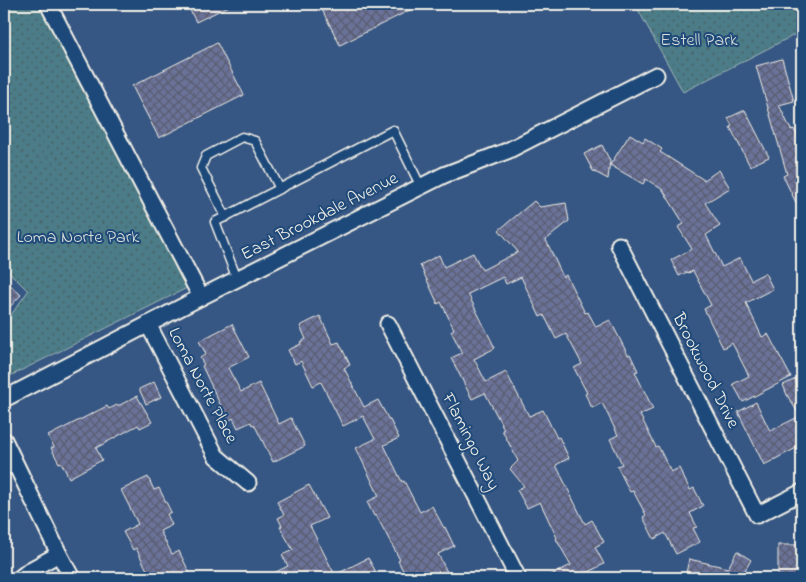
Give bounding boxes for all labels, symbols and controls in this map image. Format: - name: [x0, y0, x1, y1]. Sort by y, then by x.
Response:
- park label: Estell Park: [660, 28, 738, 54]
- street label: East Brookdale Avenue: [237, 166, 404, 268]
- park label: Loma Norte Park: [17, 225, 139, 251]
- street label: Brookwood Drive: [664, 308, 746, 434]
- street label: Loma Norte Place: [160, 323, 244, 449]
- street label: Flamingo Way: [433, 388, 506, 496]

